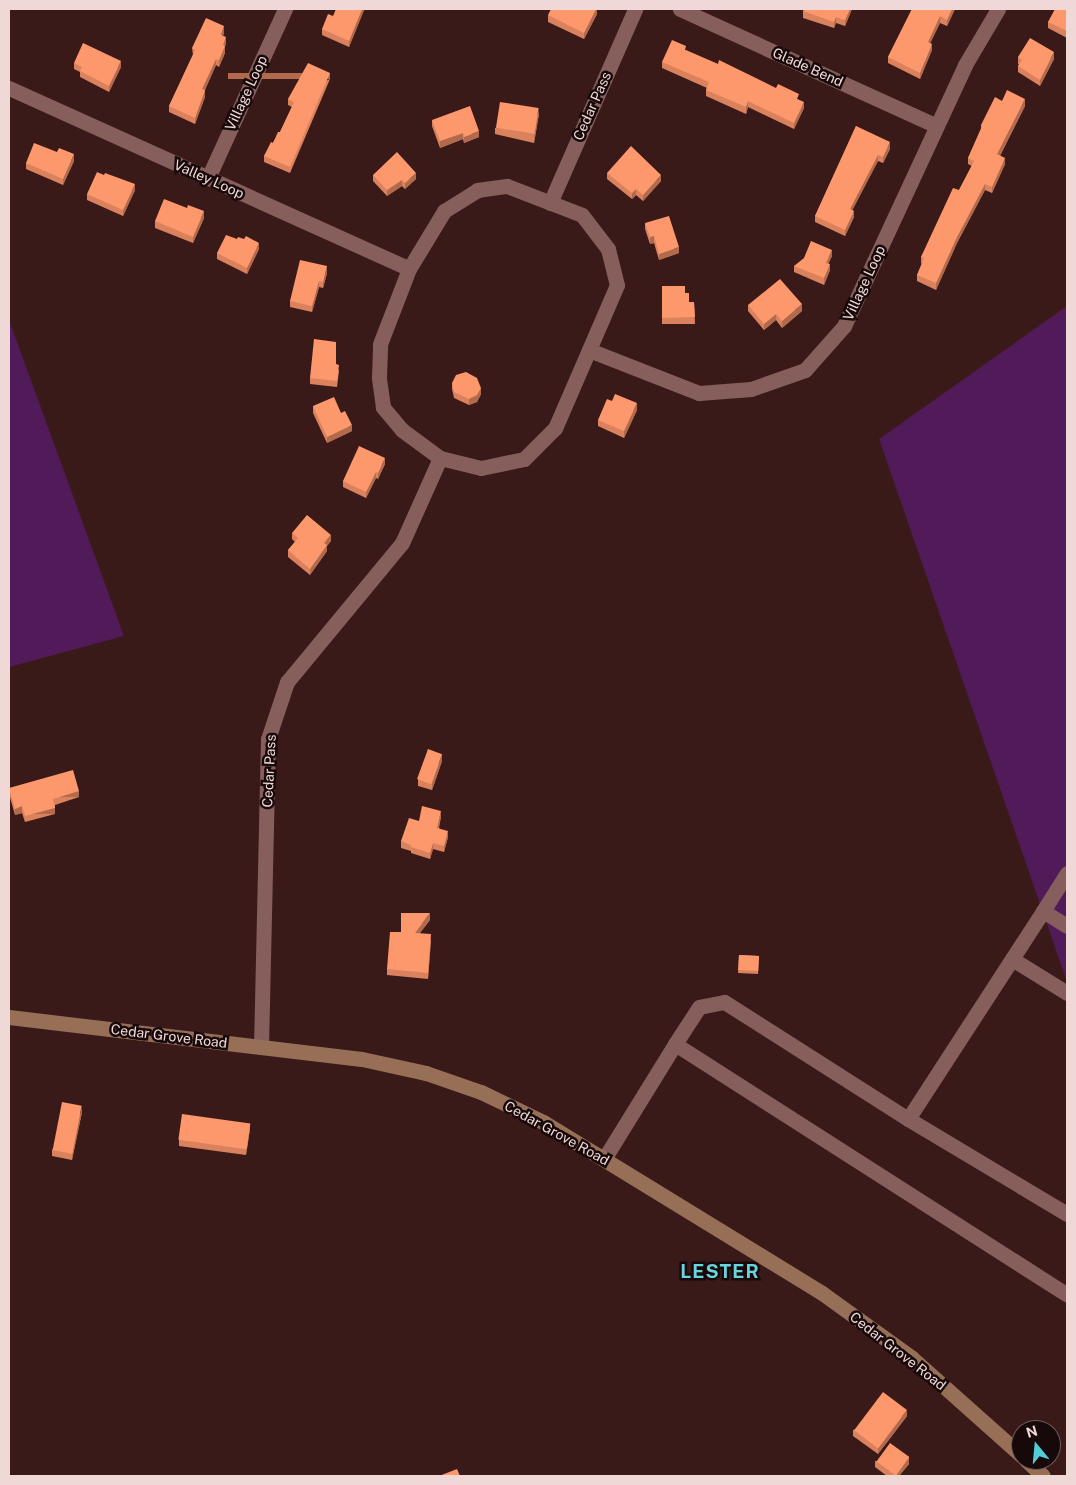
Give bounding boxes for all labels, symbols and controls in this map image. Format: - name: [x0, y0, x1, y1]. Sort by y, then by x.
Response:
- street label: Glade Bend: [770, 44, 846, 90]
- street label: Village Loop: [221, 53, 271, 133]
- street label: Cedar Pass: [569, 69, 615, 143]
- street label: Valley Loop: [171, 156, 247, 202]
- street label: Village Loop: [839, 243, 889, 323]
- street label: Cedar Pass: [259, 734, 279, 808]
- street label: Cedar Grove Road: [110, 1021, 228, 1051]
- street label: Cedar Grove Road: [502, 1097, 612, 1169]
- district label: LESTER: [680, 1261, 760, 1283]
- street label: Cedar Grove Road: [847, 1308, 949, 1394]
- north arrow: [1011, 1420, 1061, 1470]
- text: N: [1024, 1422, 1039, 1441]

